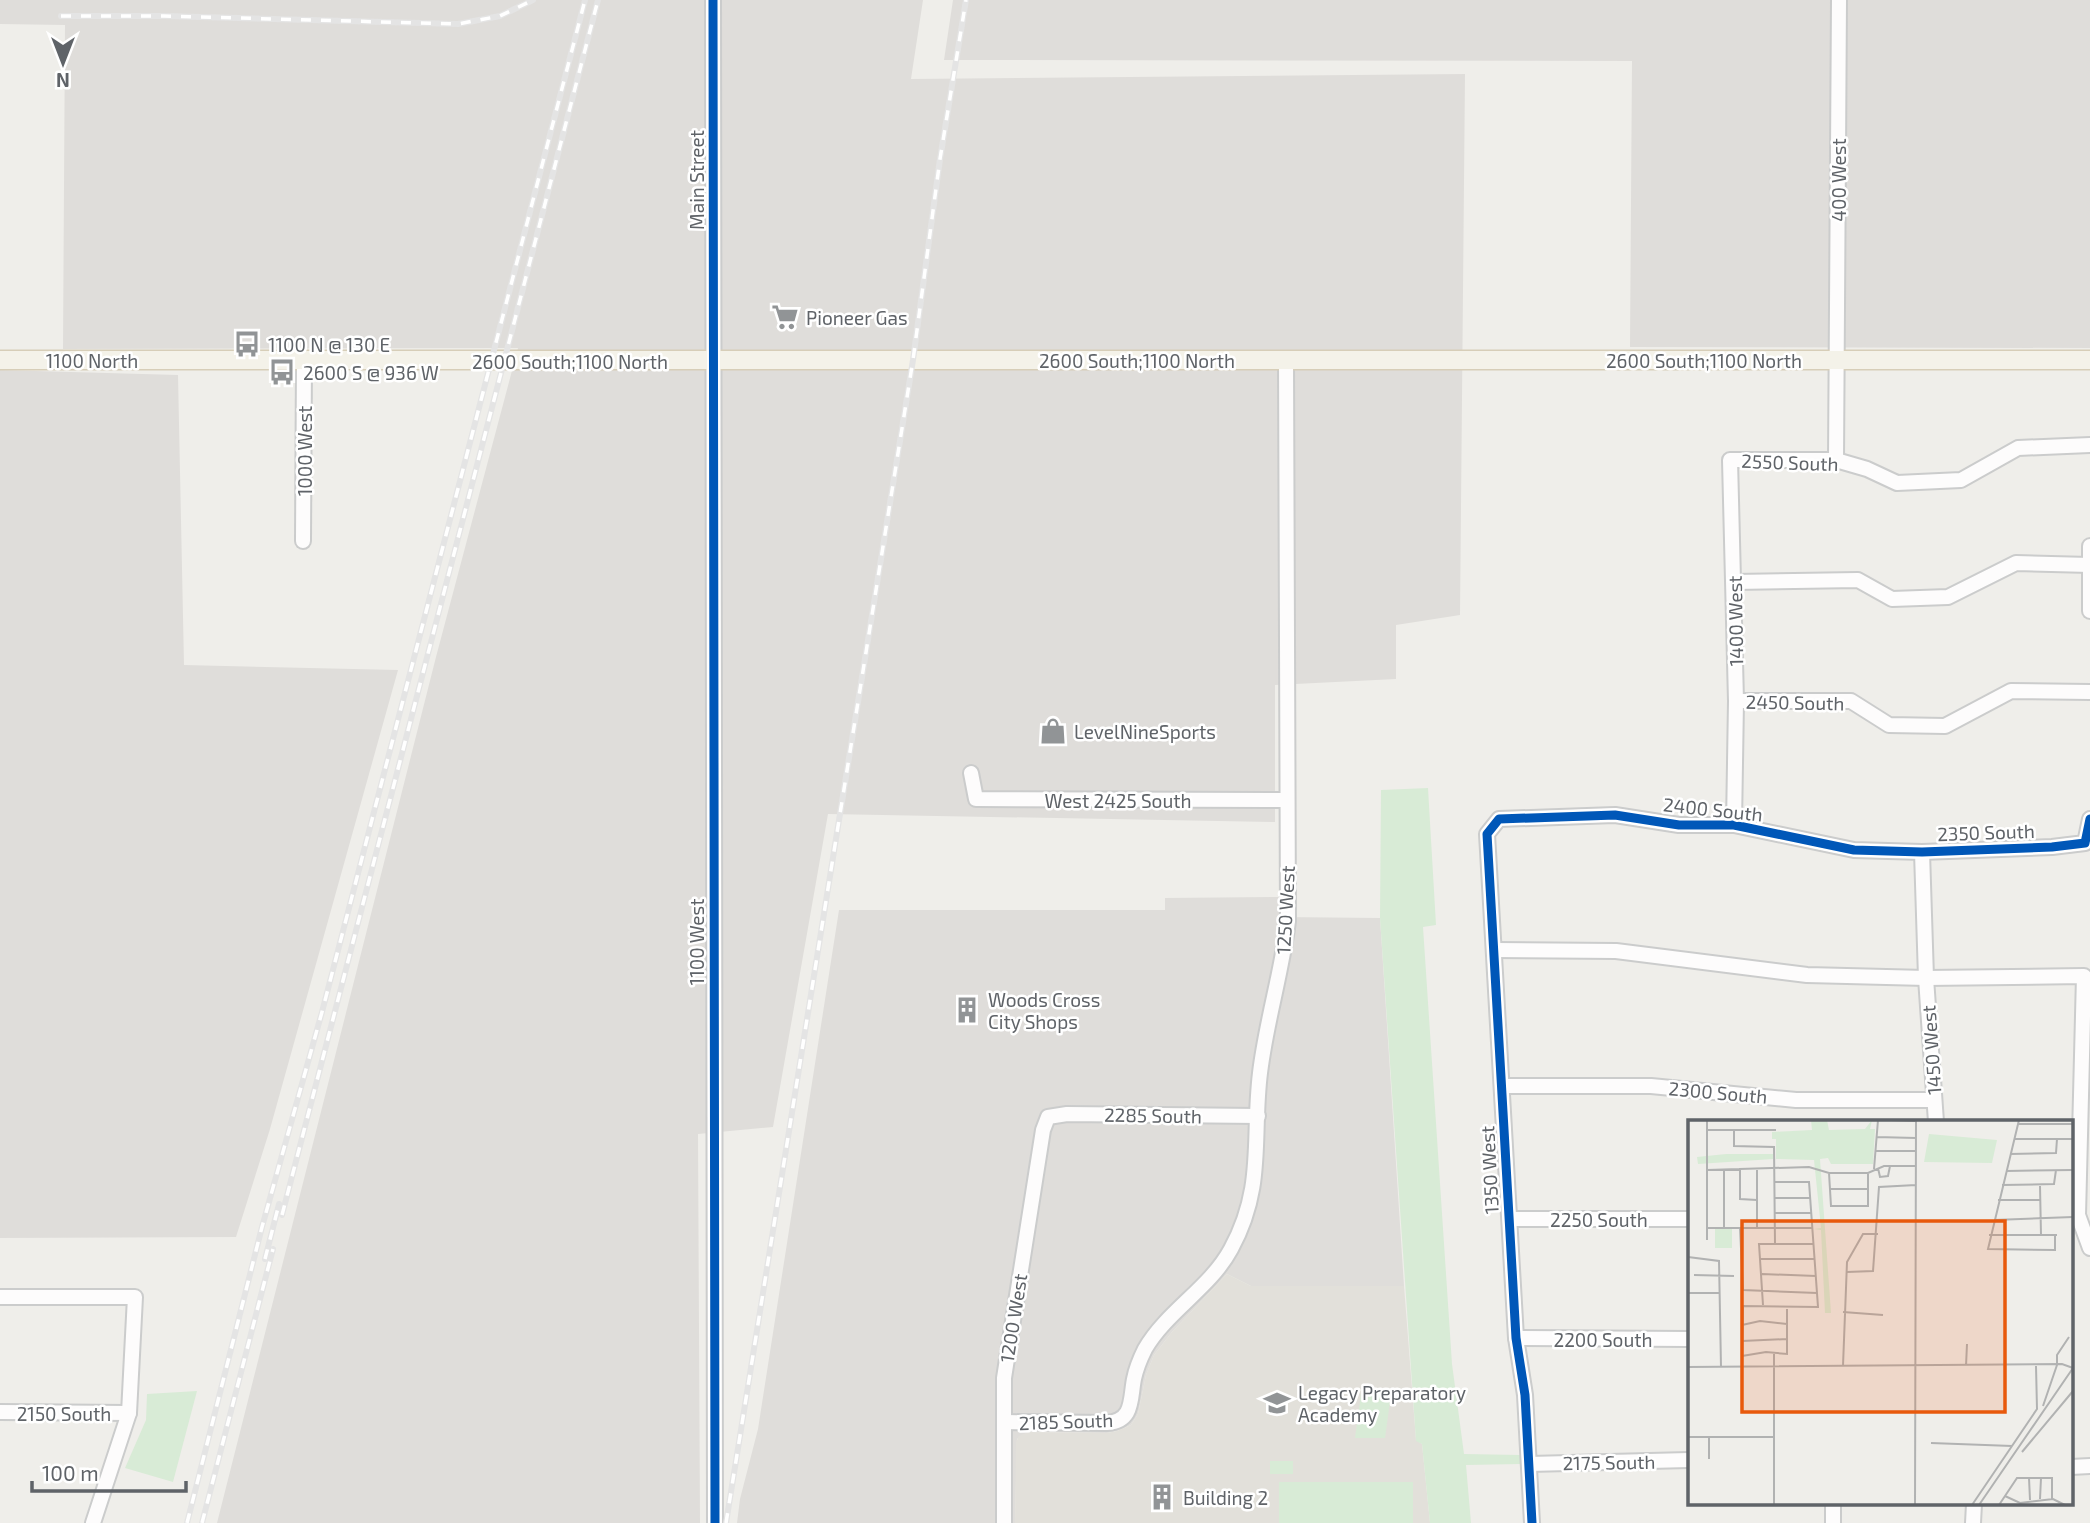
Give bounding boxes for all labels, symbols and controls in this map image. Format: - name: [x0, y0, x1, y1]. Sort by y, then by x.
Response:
- north arrow: [28, 28, 98, 98]
- text: N: [56, 69, 70, 92]
- street label: Main Street: [685, 130, 708, 230]
- street label: 400 West: [1827, 138, 1850, 222]
- supermarket icon: Pioneer Gas: [770, 302, 800, 332]
- place label: Pioneer Gas: [806, 306, 908, 329]
- bus stop icon: 1100 N @ 130 E: [232, 329, 262, 359]
- place label: 1100 N @ 130 E: [268, 333, 390, 356]
- street label: 1100 North: [46, 349, 138, 372]
- street label: 2600 South;1100 North: [1039, 349, 1235, 372]
- street label: 2600 South;1100 North: [1606, 349, 1802, 372]
- street label: 2600 South;1100 North: [472, 350, 668, 373]
- bus stop icon: 2600 S @ 936 W: [267, 357, 297, 387]
- place label: 2600 S @ 936 W: [303, 361, 439, 384]
- street label: 1000 West: [293, 406, 316, 496]
- street label: 2550 South: [1741, 449, 1839, 475]
- street label: 1400 West: [1723, 575, 1747, 667]
- street label: 2450 South: [1745, 690, 1845, 714]
- shop icon: LevelNineSports: [1038, 716, 1068, 746]
- place label: LevelNineSports: [1074, 720, 1216, 743]
- street label: West 2425 South: [1044, 789, 1192, 812]
- street label: 2400 South: [1662, 792, 1764, 826]
- street label: 2350 South: [1937, 819, 2035, 845]
- street label: 1250 West: [1271, 865, 1299, 955]
- street label: 1100 West: [685, 899, 708, 985]
- place label: Woods Cross City Shops: [988, 988, 1100, 1033]
- building icon: Woods Cross City Shops: [952, 995, 982, 1025]
- street label: 1450 West: [1916, 1004, 1946, 1096]
- street label: 2300 South: [1668, 1076, 1768, 1108]
- street label: 2285 South: [1104, 1103, 1202, 1127]
- inset map: [1688, 1120, 2072, 1506]
- street label: 1350 West: [1475, 1125, 1503, 1215]
- street label: 2250 South: [1550, 1208, 1648, 1231]
- street label: 1200 West: [995, 1272, 1031, 1364]
- street label: 2200 South: [1553, 1328, 1653, 1351]
- place label: Legacy Preparatory Academy: [1298, 1381, 1466, 1426]
- school or university icon: Legacy Preparatory Academy: [1262, 1388, 1292, 1418]
- street label: 2150 South: [17, 1402, 111, 1425]
- street label: 2185 South: [1018, 1408, 1114, 1434]
- scale bar: [32, 1450, 186, 1494]
- street label: 2175 South: [1562, 1450, 1656, 1474]
- text: 100 m: [42, 1460, 99, 1485]
- building icon: Building 2: [1147, 1482, 1177, 1512]
- place label: Building 2: [1183, 1486, 1268, 1509]

